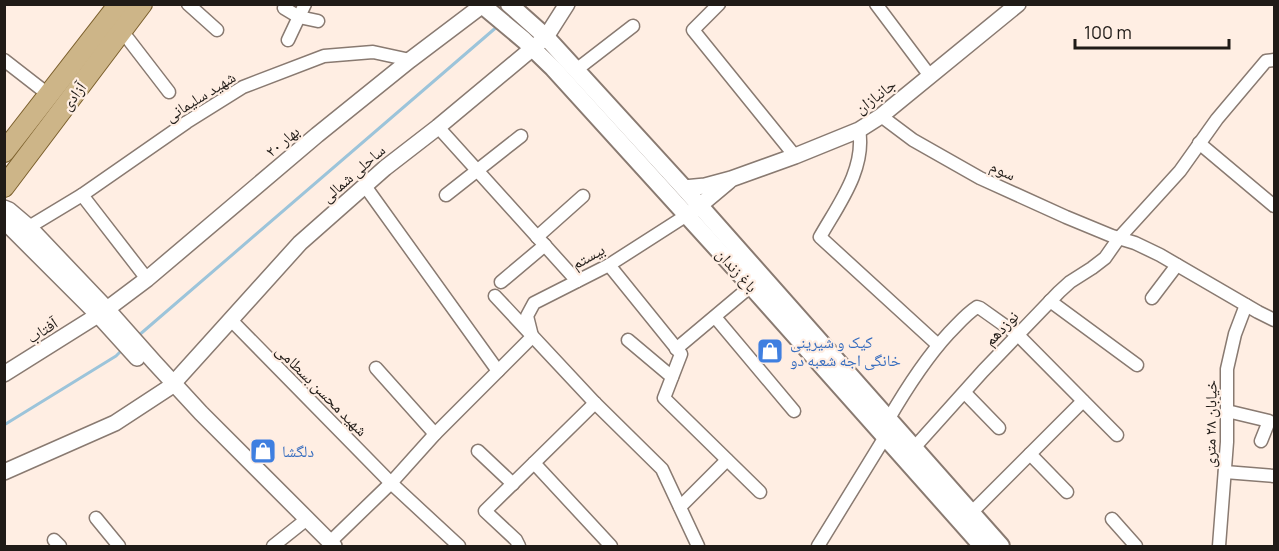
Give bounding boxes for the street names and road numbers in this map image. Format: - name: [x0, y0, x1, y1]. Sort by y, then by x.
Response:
- street label: شهید سلیمانی: [160, 66, 240, 126]
- street label: جانبازان: [850, 73, 900, 119]
- street label: آزادی: [55, 77, 91, 115]
- street label: بهار ۲۰: [260, 120, 304, 162]
- street label: ساحلی شمالی: [316, 139, 390, 207]
- street label: سوم: [987, 155, 1019, 185]
- street label: بیستم: [567, 238, 609, 274]
- street label: باغ زندان: [711, 243, 763, 297]
- street label: نوزدهم: [979, 306, 1023, 350]
- street label: آفتاب: [22, 311, 62, 348]
- street label: شهید محسن بسطامی: [271, 339, 373, 441]
- street label: خیابان ۲۸ متری: [1198, 380, 1222, 468]

